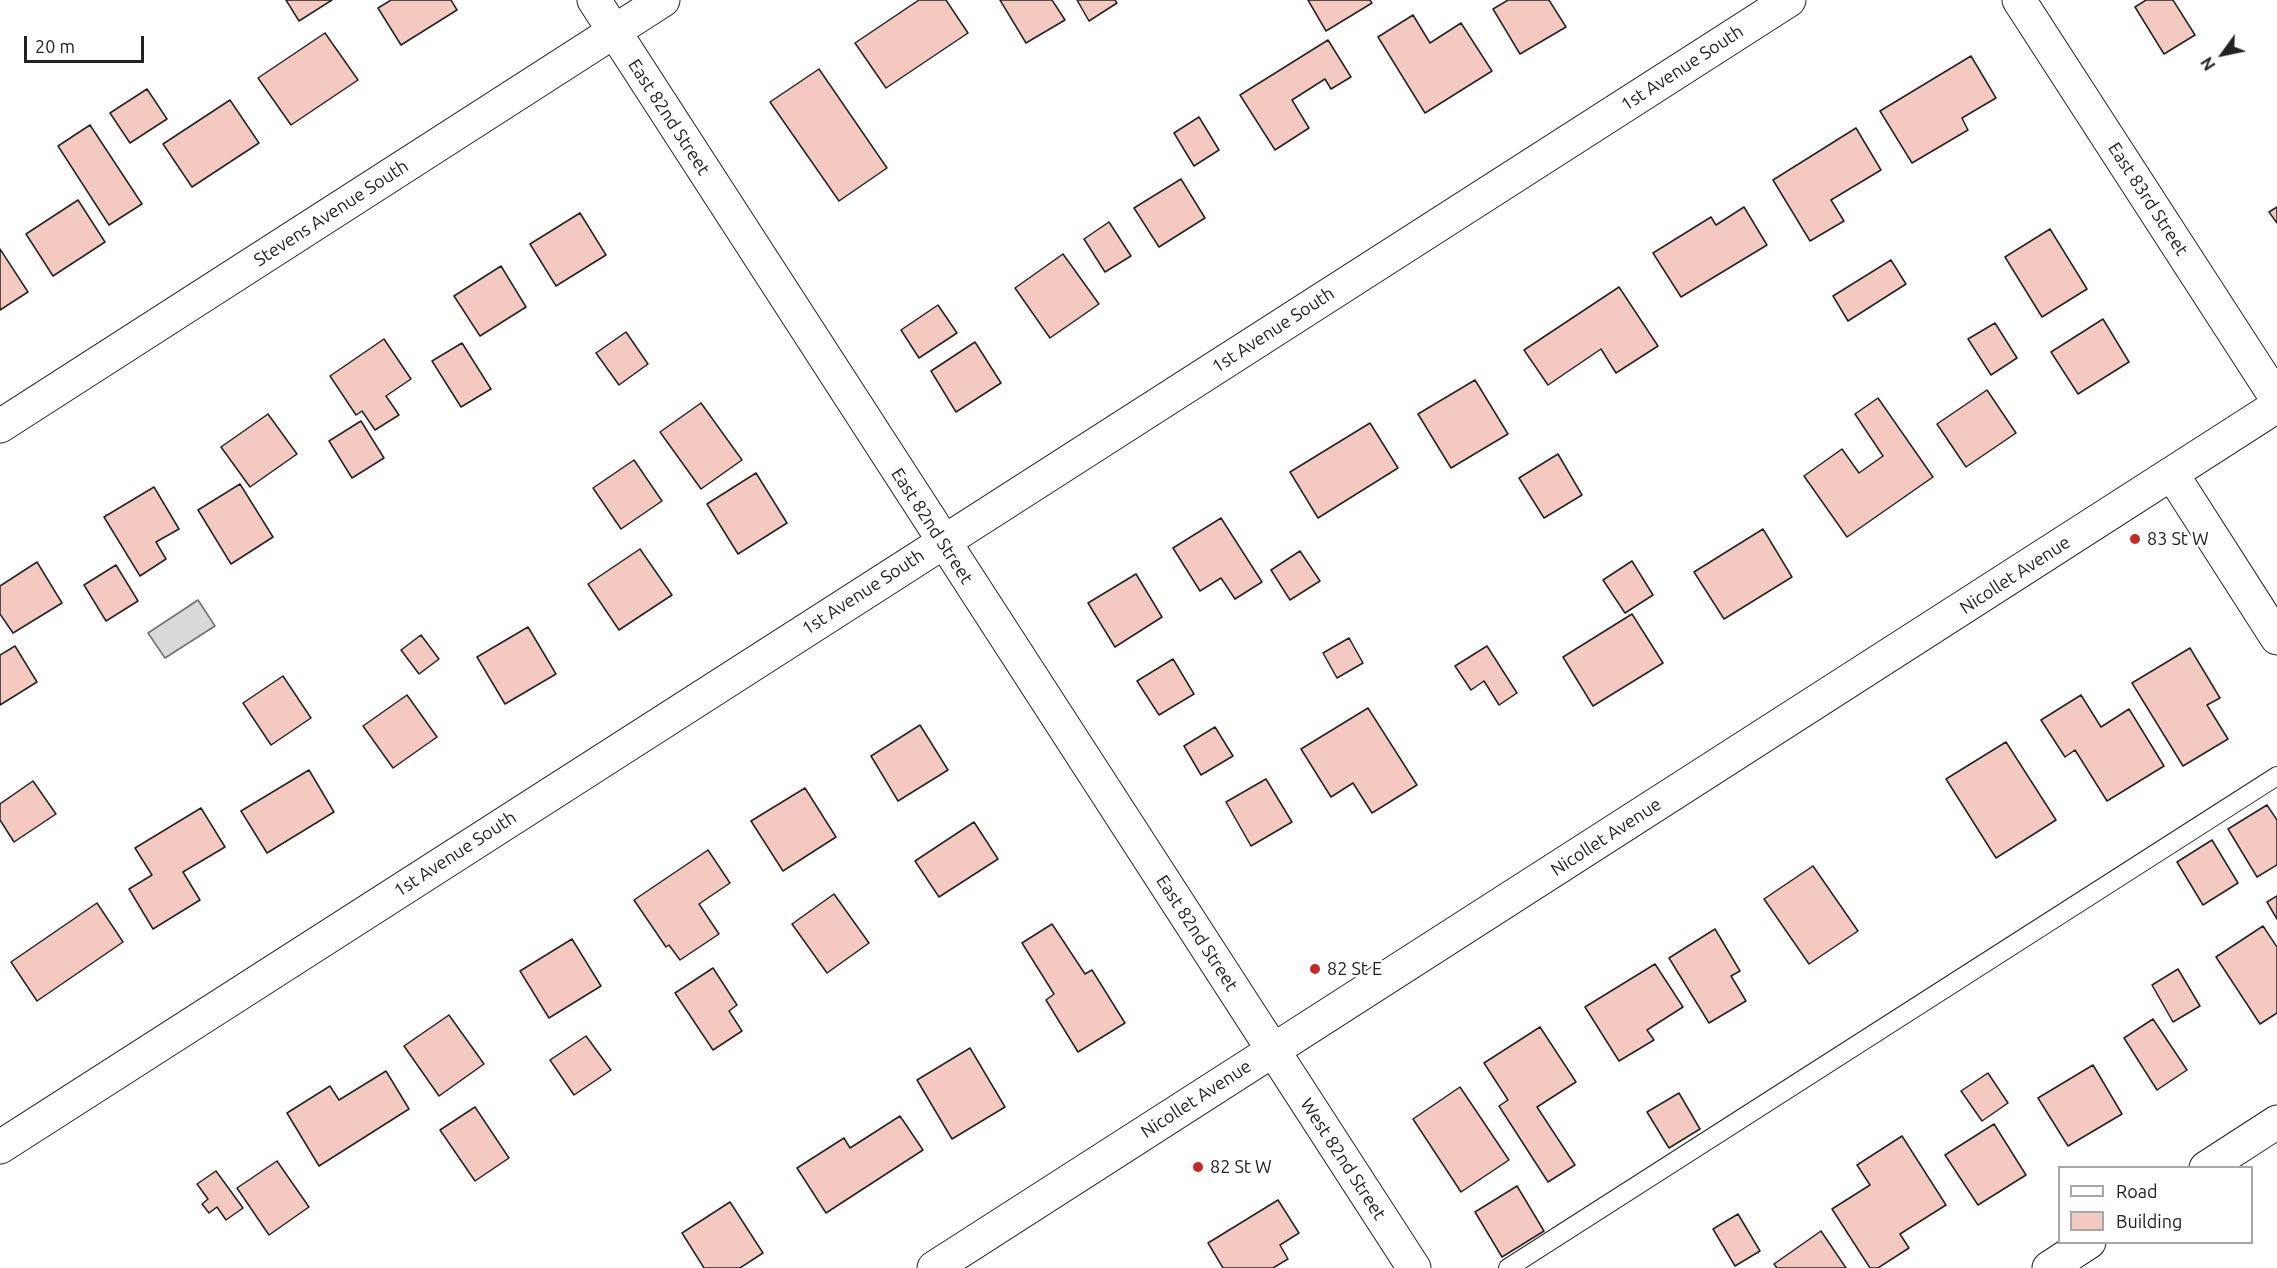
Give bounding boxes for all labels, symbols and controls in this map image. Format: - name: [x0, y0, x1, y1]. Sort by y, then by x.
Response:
- street label: 1st Avenue South: [1617, 20, 1747, 116]
- scale bar: [27, 24, 147, 62]
- north arrow: [2193, 24, 2253, 84]
- text: 20 m: [35, 36, 75, 56]
- text: N: [2197, 54, 2219, 74]
- street label: East 82nd Street: [623, 55, 715, 179]
- street label: East 83rd Street: [2103, 138, 2193, 260]
- street label: Stevens Avenue South: [250, 155, 412, 271]
- street label: 1st Avenue South: [1208, 282, 1338, 378]
- street label: East 82nd Street: [886, 464, 978, 588]
- place label: 83 St W: [2147, 528, 2209, 550]
- street label: Nicollet Avenue: [1956, 531, 2074, 619]
- marker: 83 St W: [2128, 532, 2142, 546]
- street label: 1st Avenue South: [798, 544, 928, 640]
- street label: Nicollet Avenue: [1547, 793, 1665, 881]
- street label: 1st Avenue South: [390, 806, 520, 902]
- street label: East 82nd Street: [1151, 871, 1243, 995]
- place label: 82 St E: [1327, 958, 1382, 980]
- marker: 82 St E: [1308, 962, 1322, 976]
- street label: Nicollet Avenue: [1137, 1055, 1255, 1143]
- street label: West 82nd Street: [1296, 1094, 1390, 1224]
- place label: 82 St W: [1210, 1156, 1272, 1178]
- marker: 82 St W: [1191, 1160, 1205, 1174]
- legend: [2058, 1166, 2253, 1244]
- text: Road: [2116, 1181, 2158, 1201]
- text: Building: [2116, 1211, 2182, 1231]

